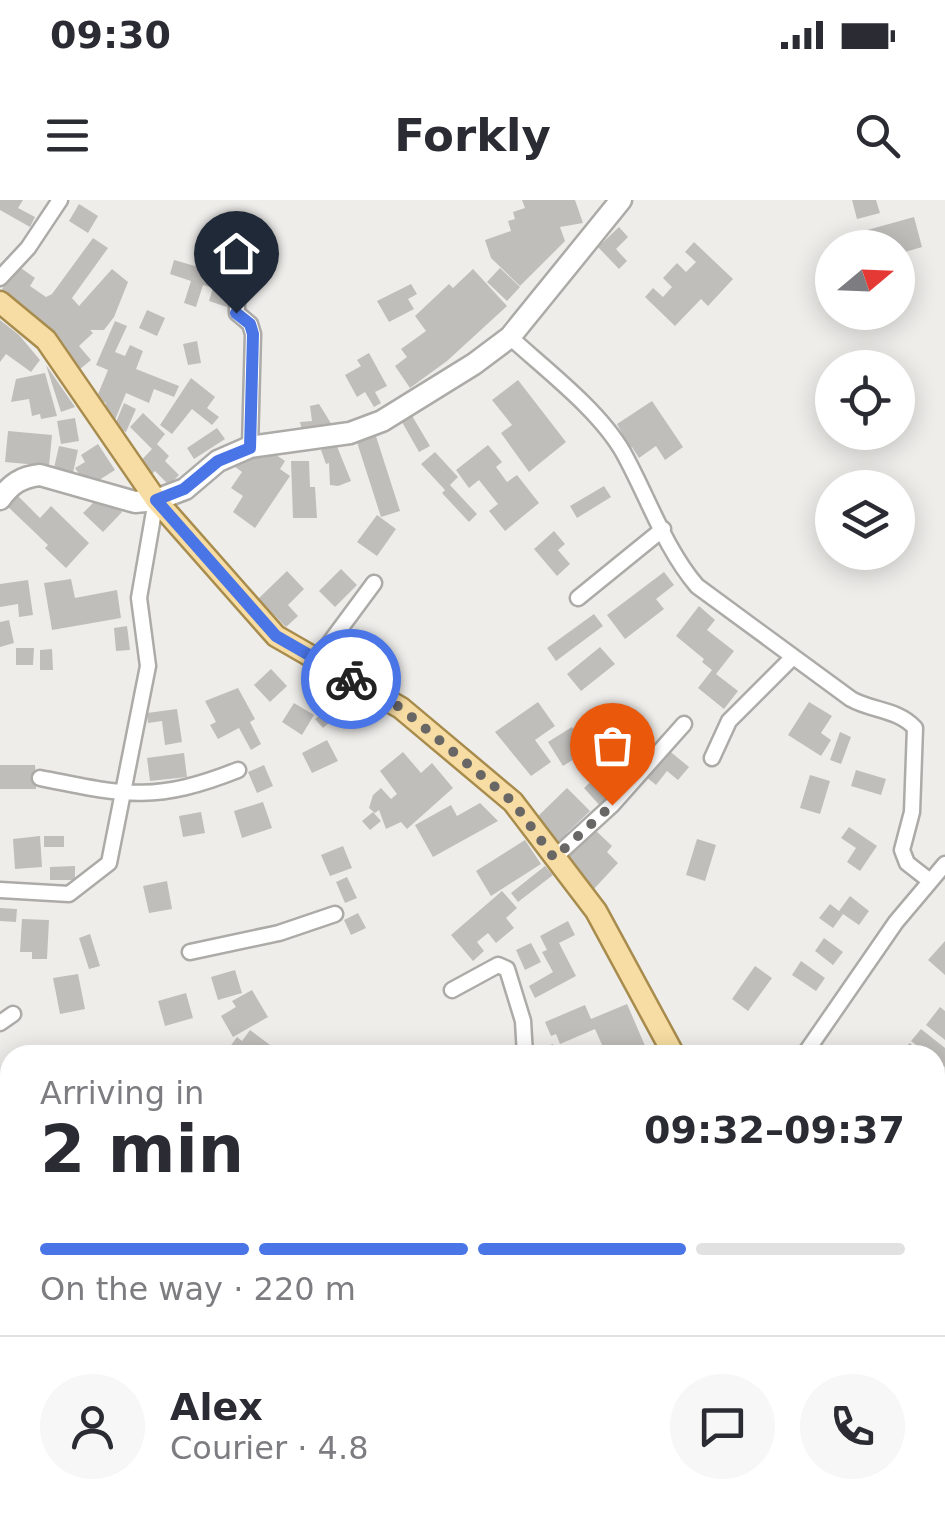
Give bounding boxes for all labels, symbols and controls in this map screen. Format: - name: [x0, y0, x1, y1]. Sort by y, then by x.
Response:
- text: 09:30: [50, 13, 171, 57]
- icon: menu: [40, 108, 95, 163]
- icon: search: [850, 108, 905, 163]
- text: Forkly: [394, 109, 551, 162]
- pin: [194, 211, 279, 314]
- icon: home: [209, 226, 264, 281]
- north arrow: [815, 230, 915, 330]
- map controls: [815, 230, 915, 570]
- button: locate: [815, 350, 915, 450]
- button: layers: [815, 470, 915, 570]
- courier: [301, 629, 401, 729]
- icon: bike: [324, 652, 379, 707]
- pin: [570, 703, 655, 806]
- icon: bag: [585, 718, 640, 773]
- text: Arriving in: [40, 1074, 204, 1112]
- text: 09:32–09:37: [644, 1108, 905, 1152]
- text: 2 min: [40, 1112, 244, 1187]
- text: On the way · 220 m: [40, 1270, 356, 1308]
- button: person: [40, 1374, 145, 1479]
- button: chat: [670, 1374, 775, 1479]
- button: phone: [800, 1374, 905, 1479]
- text: Alex: [170, 1385, 263, 1429]
- text: Courier · 4.8: [170, 1429, 369, 1467]

